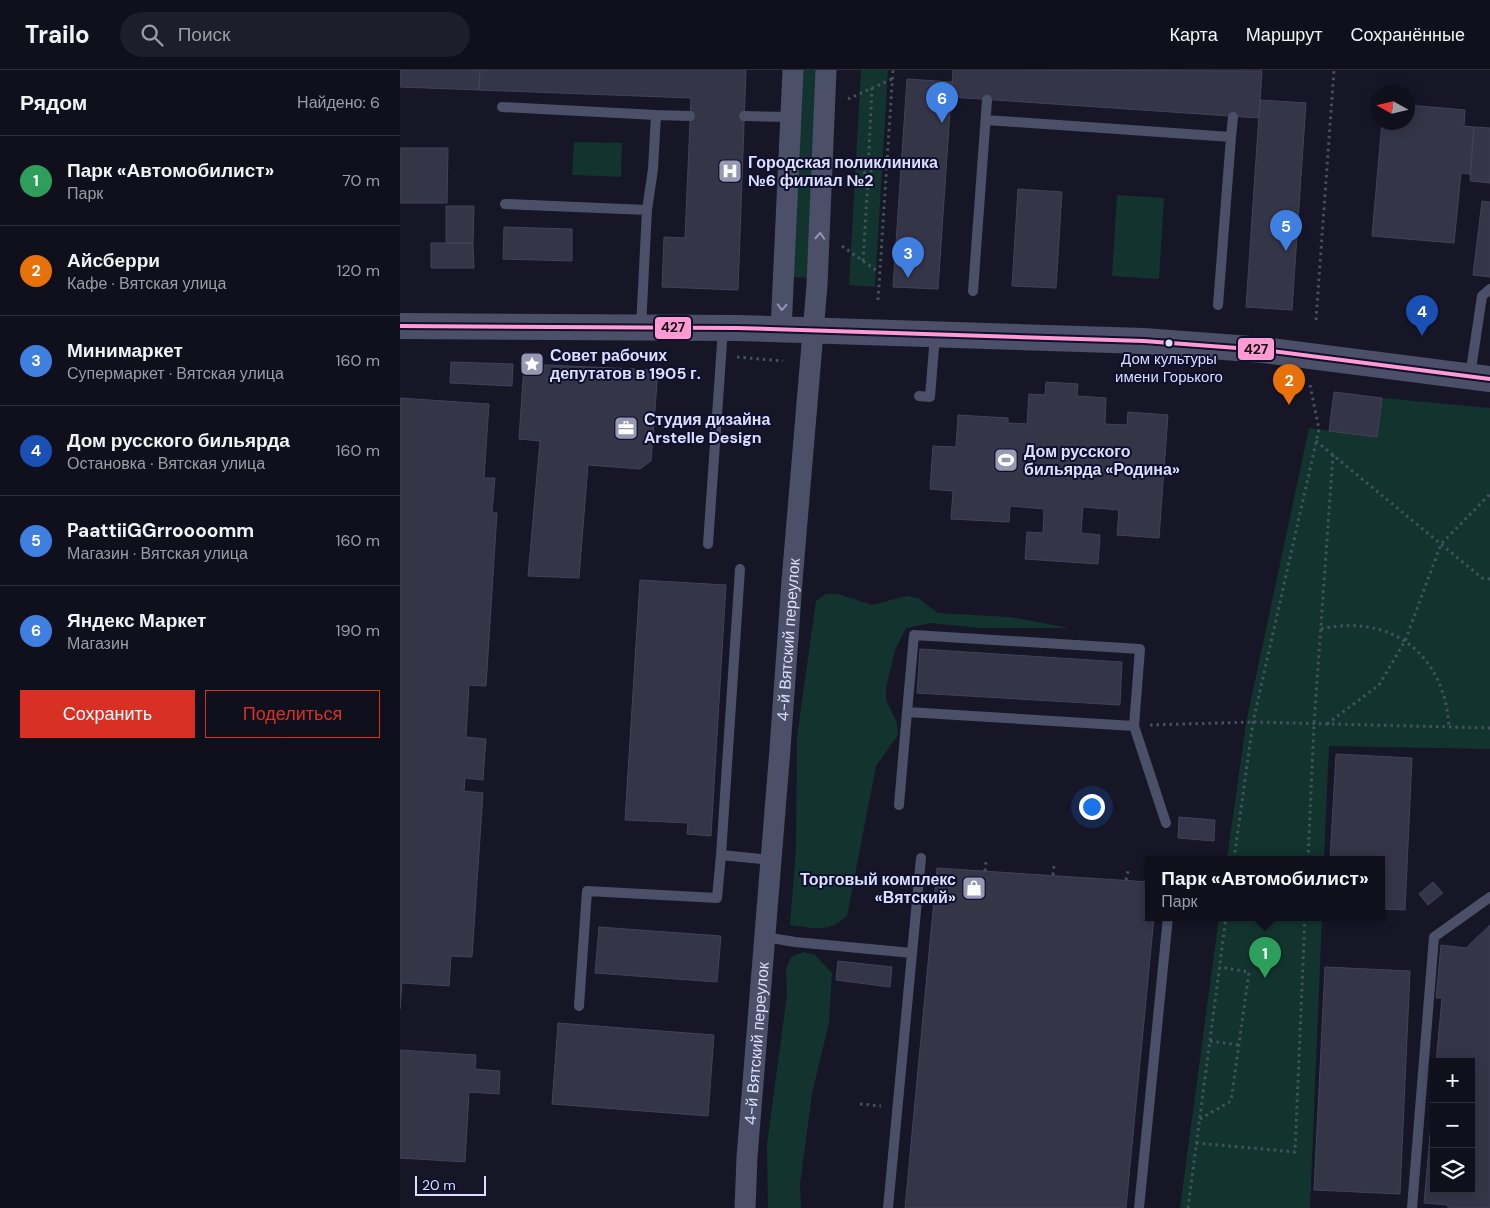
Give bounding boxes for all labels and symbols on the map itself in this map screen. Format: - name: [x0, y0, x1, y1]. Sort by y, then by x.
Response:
- pin: 6: [926, 82, 958, 123]
- north arrow: [1370, 85, 1415, 130]
- place label: Городская поликлиника №6 филиал №2: [748, 152, 938, 191]
- hospital icon: Городская поликлиника №6 филиал №2: [717, 158, 743, 184]
- pin: 5: [1270, 210, 1302, 251]
- one-way arrow: [814, 232, 825, 240]
- pin: 3: [892, 237, 924, 278]
- pin: 4: [1406, 295, 1438, 336]
- one-way arrow: [777, 303, 788, 311]
- line badge: 427: [654, 316, 692, 340]
- text: 427: [661, 318, 686, 336]
- line badge: 427: [1237, 337, 1275, 361]
- marker: Дом культуры имени Горького: [1164, 338, 1174, 348]
- text: 427: [1244, 340, 1269, 358]
- place label: Совет рабочих депутатов в 1905 г.: [550, 345, 701, 384]
- place label: Дом культуры имени Горького: [1115, 349, 1223, 387]
- place icon: Совет рабочих депутатов в 1905 г.: [519, 351, 545, 377]
- pin: 2: [1273, 364, 1305, 405]
- place label: Студия дизайна Arstelle Design: [644, 409, 771, 448]
- office icon: Студия дизайна Arstelle Design: [613, 415, 639, 441]
- place label: Дом русского бильярда «Родина»: [1024, 441, 1180, 480]
- sports icon: Дом русского бильярда «Родина»: [993, 447, 1019, 473]
- street label: 4-й Вятский переулок: [772, 556, 804, 722]
- your location: [1079, 794, 1105, 820]
- place label: Торговый комплекс «Вятский»: [800, 869, 956, 908]
- shop icon: Торговый комплекс «Вятский»: [961, 875, 987, 901]
- pin: 1: [1249, 937, 1281, 978]
- street label: 4-й Вятский переулок: [739, 960, 773, 1126]
- scale bar: [415, 1173, 486, 1196]

